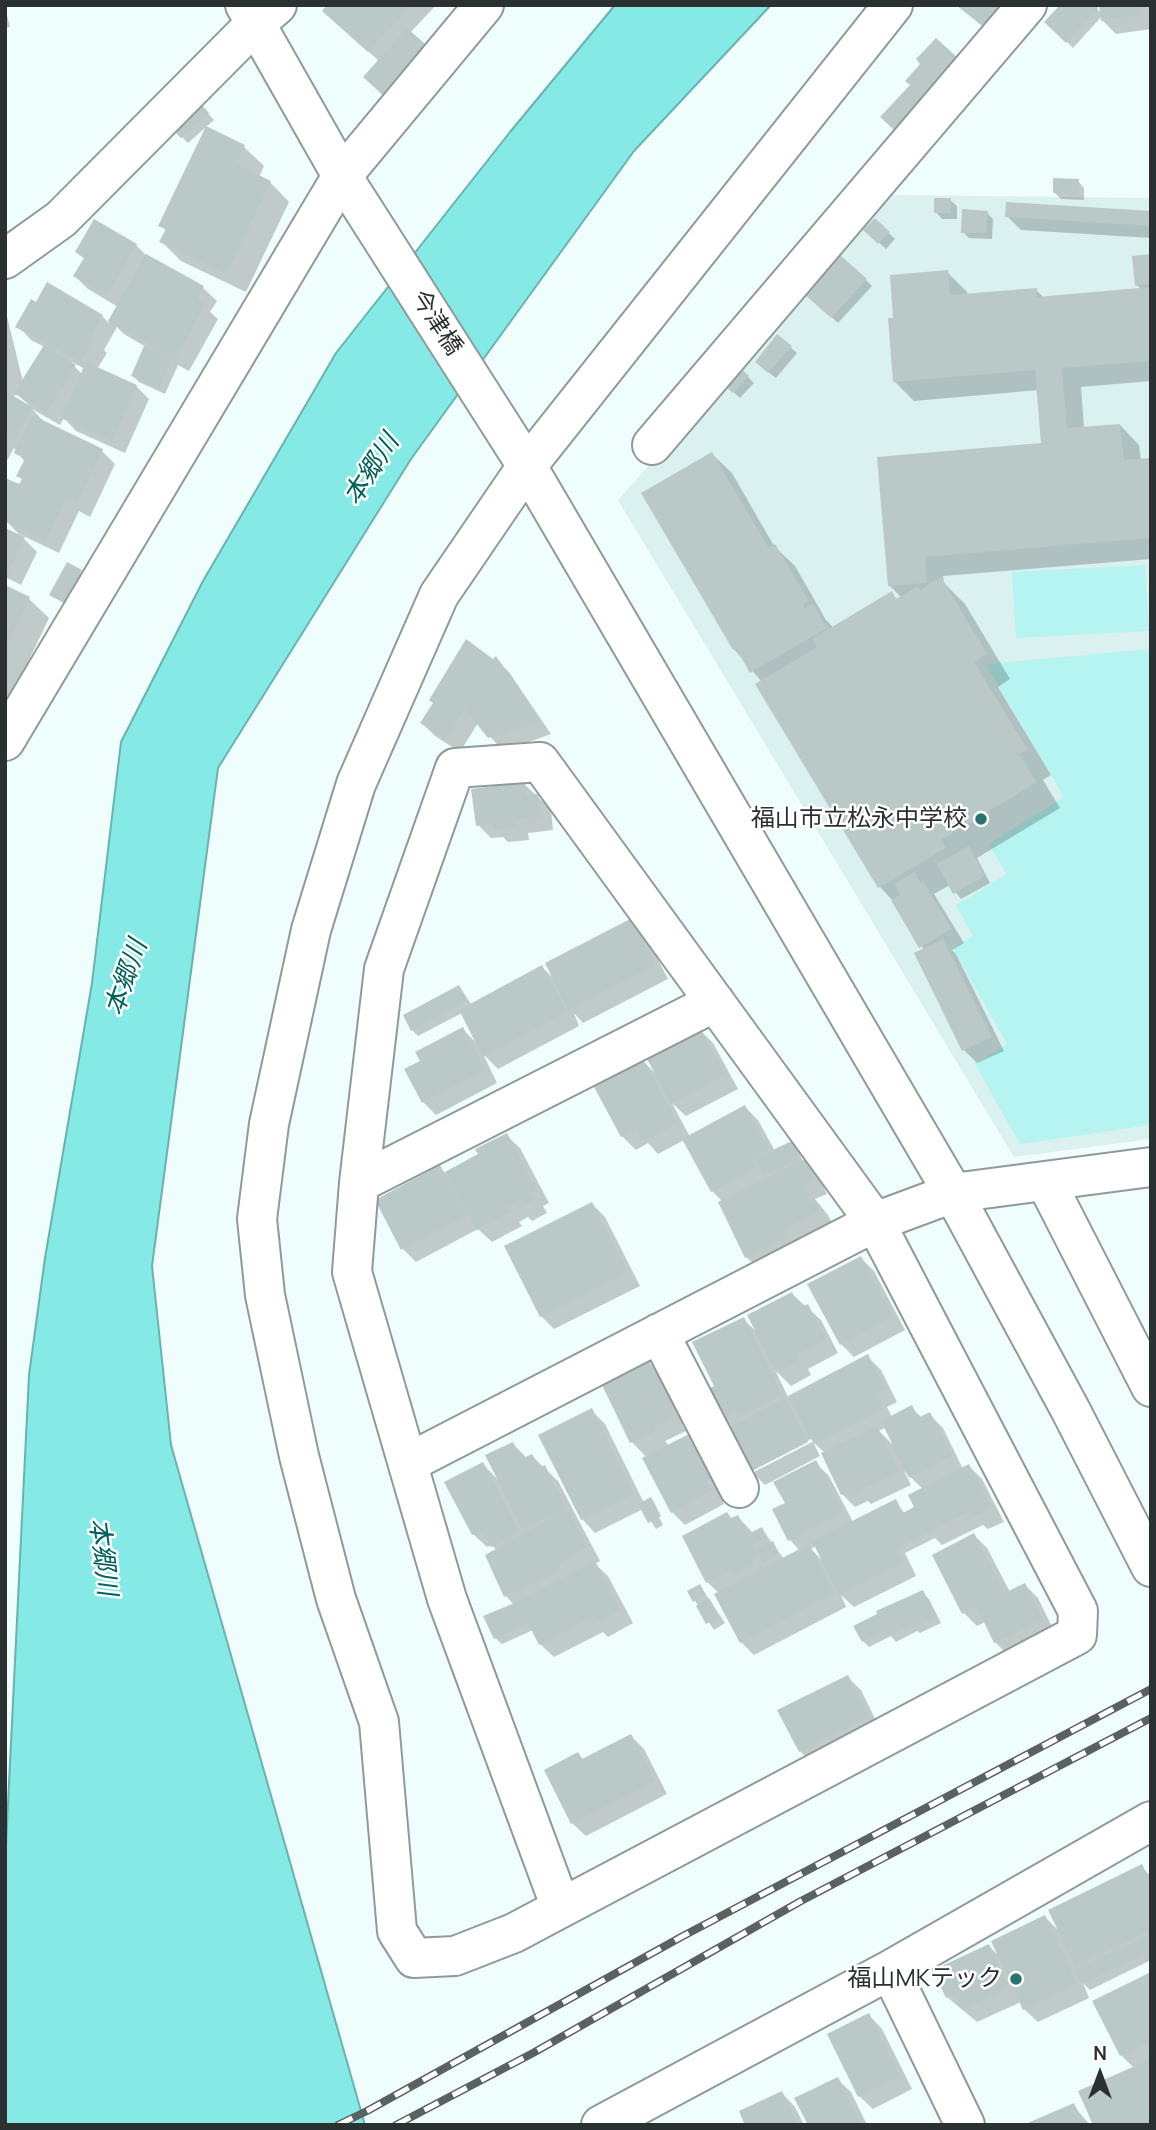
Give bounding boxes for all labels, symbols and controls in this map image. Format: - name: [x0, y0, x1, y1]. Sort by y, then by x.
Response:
- street label: 今津橋: [404, 285, 468, 361]
- water label: 本郷川: [338, 429, 406, 511]
- place label: 福山市立松永中学校: [751, 805, 967, 833]
- marker: 福山市立松永中学校: [973, 811, 989, 827]
- water label: 本郷川: [100, 936, 154, 1020]
- water label: 本郷川: [82, 1516, 122, 1598]
- place label: 福山MKテック: [848, 1965, 1002, 1993]
- marker: 福山MKテック: [1008, 1971, 1024, 1987]
- north arrow: [1065, 2039, 1135, 2109]
- text: N: [1093, 2040, 1107, 2066]

